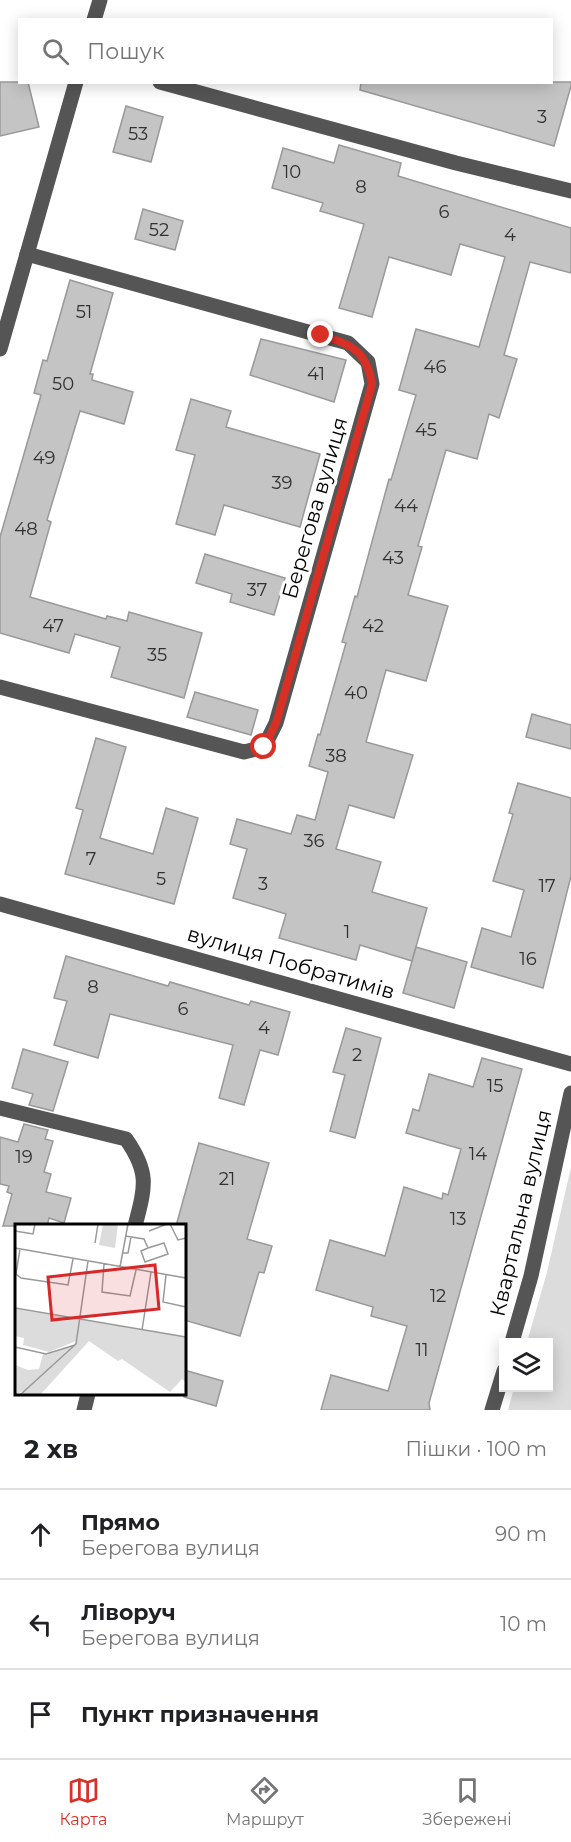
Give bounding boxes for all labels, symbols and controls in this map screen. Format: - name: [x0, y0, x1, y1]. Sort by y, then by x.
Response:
- search box: [18, 18, 553, 84]
- icon: search: [39, 35, 72, 68]
- text: Пошук: [87, 38, 165, 65]
- house number: 3: [537, 106, 547, 128]
- house number: 53: [128, 123, 148, 145]
- house number: 10: [283, 161, 301, 183]
- house number: 8: [355, 176, 367, 198]
- house number: 6: [439, 201, 450, 223]
- house number: 52: [149, 219, 169, 241]
- house number: 4: [504, 224, 516, 246]
- house number: 51: [76, 301, 92, 323]
- route end: [307, 321, 333, 347]
- house number: 46: [424, 356, 446, 378]
- house number: 41: [307, 363, 325, 385]
- house number: 50: [52, 373, 74, 395]
- street label: Берегова вулиця: [277, 414, 352, 602]
- house number: 45: [415, 419, 437, 441]
- house number: 49: [33, 447, 55, 469]
- house number: 39: [271, 472, 293, 494]
- house number: 44: [394, 495, 418, 517]
- house number: 48: [14, 518, 38, 540]
- house number: 43: [382, 547, 404, 569]
- house number: 37: [247, 579, 267, 601]
- house number: 47: [42, 615, 64, 637]
- house number: 42: [362, 615, 384, 637]
- house number: 35: [147, 644, 167, 666]
- house number: 40: [344, 682, 368, 704]
- route start: [250, 733, 276, 759]
- house number: 38: [325, 745, 347, 767]
- house number: 36: [303, 830, 325, 852]
- house number: 7: [86, 848, 96, 870]
- house number: 5: [156, 868, 166, 890]
- house number: 3: [258, 873, 268, 895]
- house number: 17: [538, 875, 556, 897]
- street label: вулиця Побратимів: [184, 921, 398, 1004]
- house number: 1: [344, 921, 350, 943]
- house number: 16: [519, 948, 537, 970]
- house number: 8: [87, 976, 99, 998]
- house number: 6: [178, 998, 189, 1020]
- house number: 4: [258, 1017, 270, 1039]
- house number: 2: [352, 1044, 362, 1066]
- house number: 15: [487, 1075, 503, 1097]
- street label: Квартальна вулиця: [485, 1107, 556, 1319]
- house number: 14: [469, 1143, 487, 1165]
- house number: 19: [15, 1146, 33, 1168]
- house number: 21: [219, 1168, 235, 1190]
- house number: 13: [450, 1208, 466, 1230]
- inset map: [15, 1224, 186, 1395]
- house number: 12: [430, 1285, 446, 1307]
- map controls: [499, 1338, 553, 1392]
- button: layers: [499, 1338, 553, 1392]
- house number: 11: [416, 1339, 429, 1361]
- text: 2 хв: [24, 1433, 78, 1465]
- text: Пішки · 100 m: [405, 1437, 547, 1461]
- text: Прямо: [81, 1509, 160, 1536]
- icon: ahead: [24, 1518, 57, 1551]
- text: 90 m: [495, 1522, 547, 1546]
- text: Берегова вулиця: [81, 1536, 260, 1560]
- text: Ліворуч: [81, 1599, 176, 1626]
- icon: left: [24, 1608, 57, 1641]
- text: 10 m: [500, 1612, 547, 1636]
- text: Берегова вулиця: [81, 1626, 260, 1650]
- icon: arrive: [24, 1698, 57, 1731]
- text: Пункт призначення: [81, 1701, 319, 1728]
- tab: Карта: [59, 1774, 107, 1829]
- tab: Маршрут: [226, 1774, 304, 1829]
- tab: Збережені: [423, 1774, 512, 1829]

